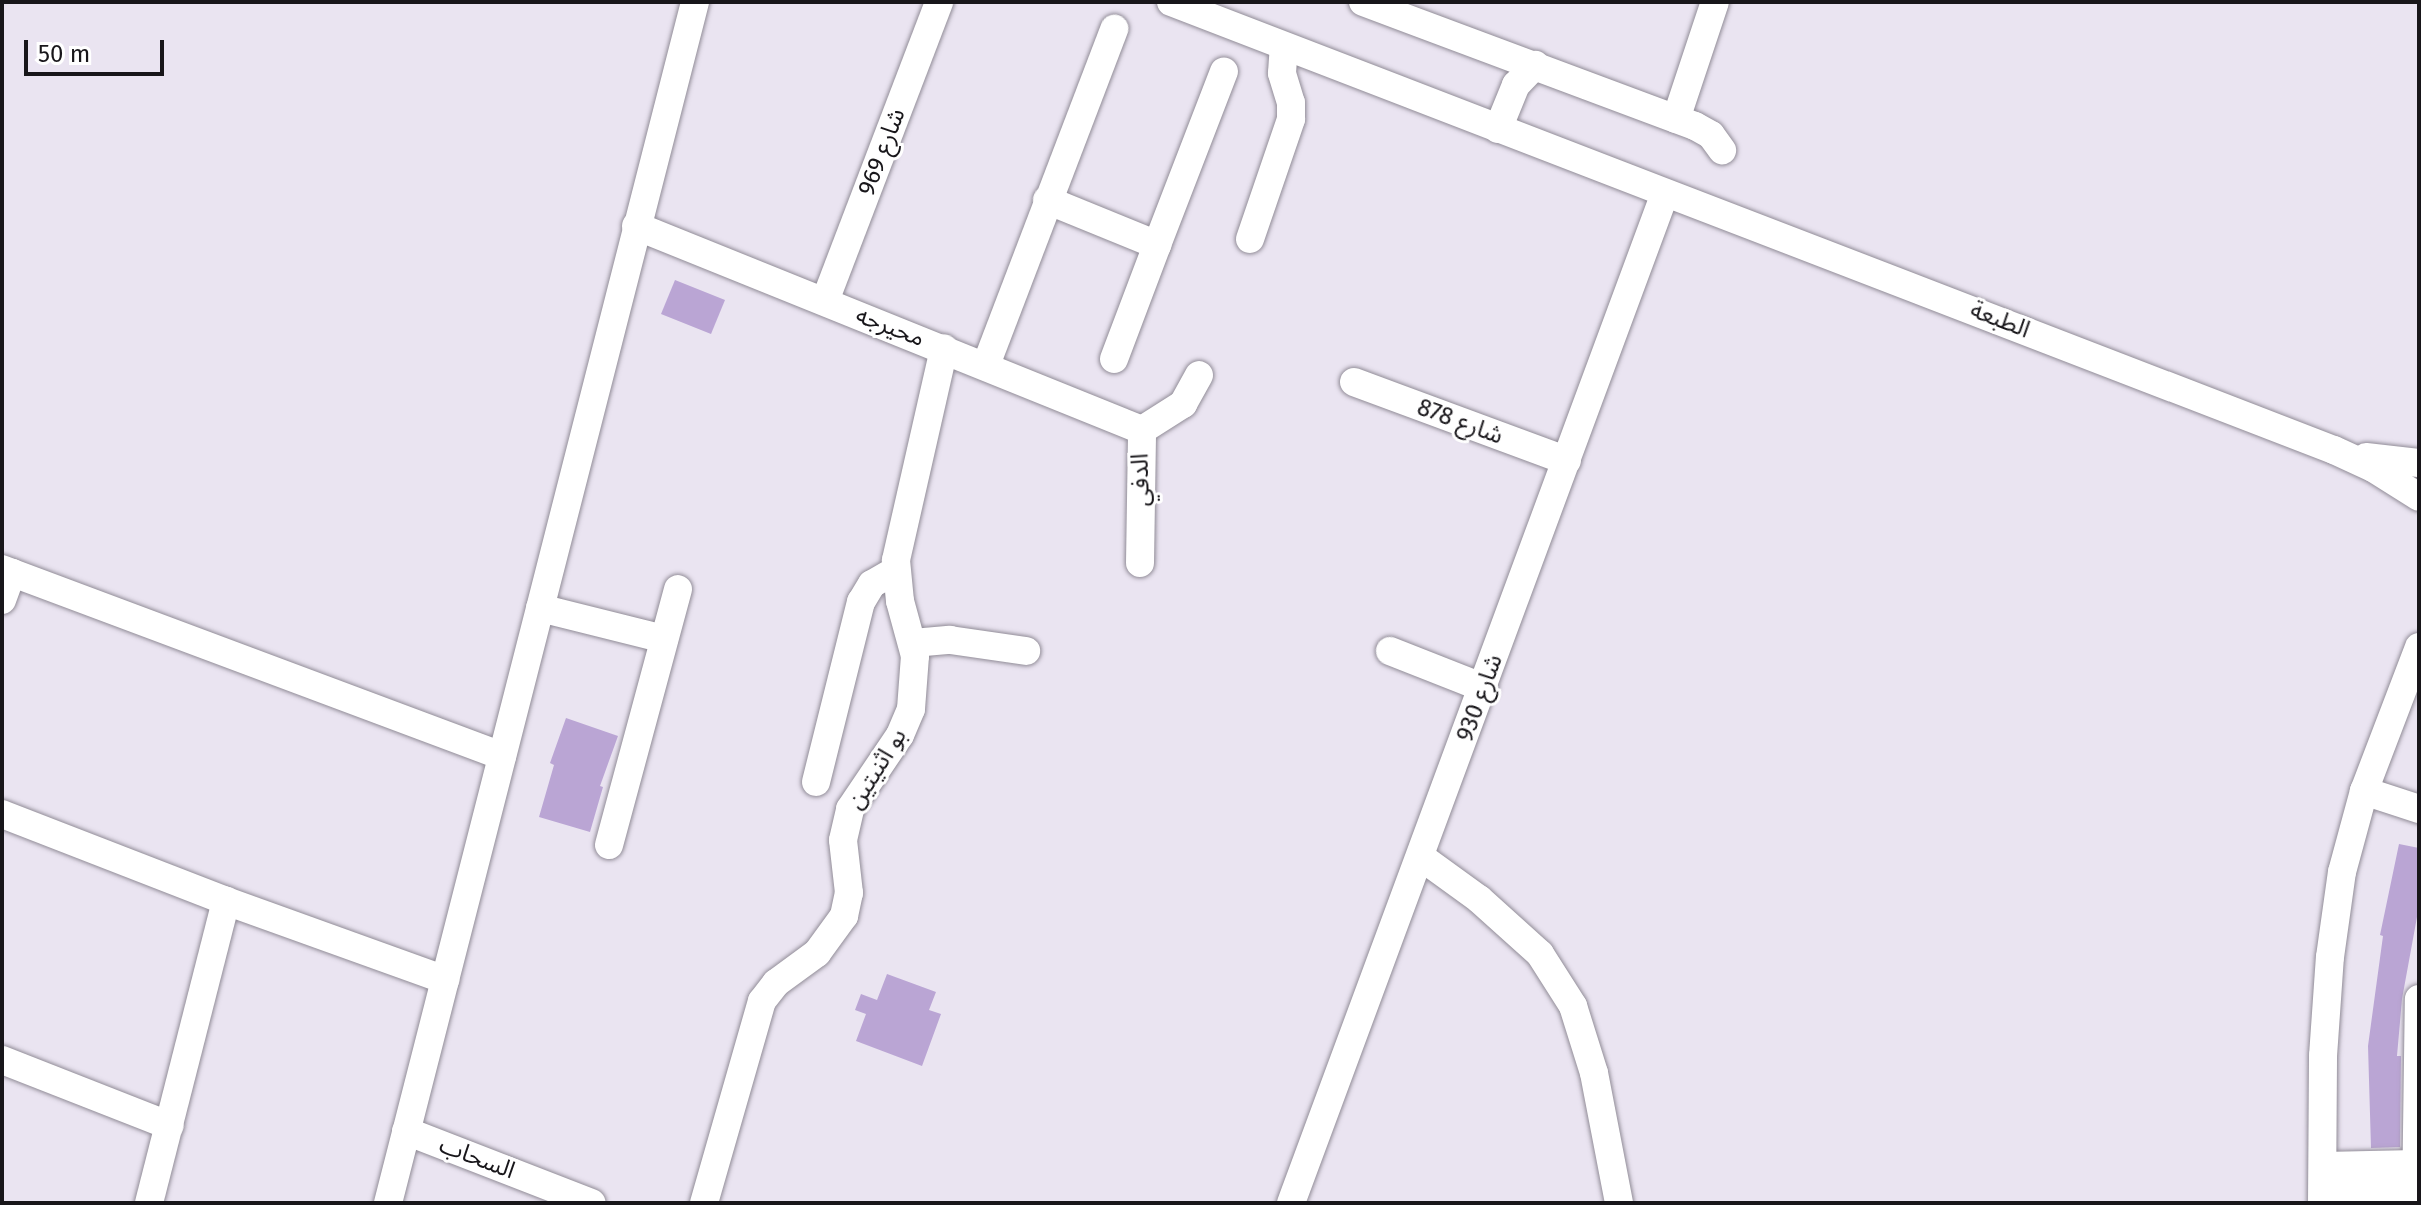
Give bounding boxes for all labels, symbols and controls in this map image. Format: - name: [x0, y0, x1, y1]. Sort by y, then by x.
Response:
- scale bar: [28, 24, 168, 74]
- text: 50 m: [38, 40, 90, 68]
- street label: شارع 969: [852, 104, 912, 200]
- street label: الطبعة: [1966, 296, 2034, 344]
- street label: محيرجه: [852, 301, 928, 353]
- street label: شارع 878: [1413, 393, 1507, 451]
- street label: الدفي: [1126, 453, 1156, 507]
- street label: شارع 930: [1451, 650, 1509, 746]
- street label: بو اثنيتين: [841, 723, 913, 815]
- street label: السحاب: [435, 1130, 519, 1186]

